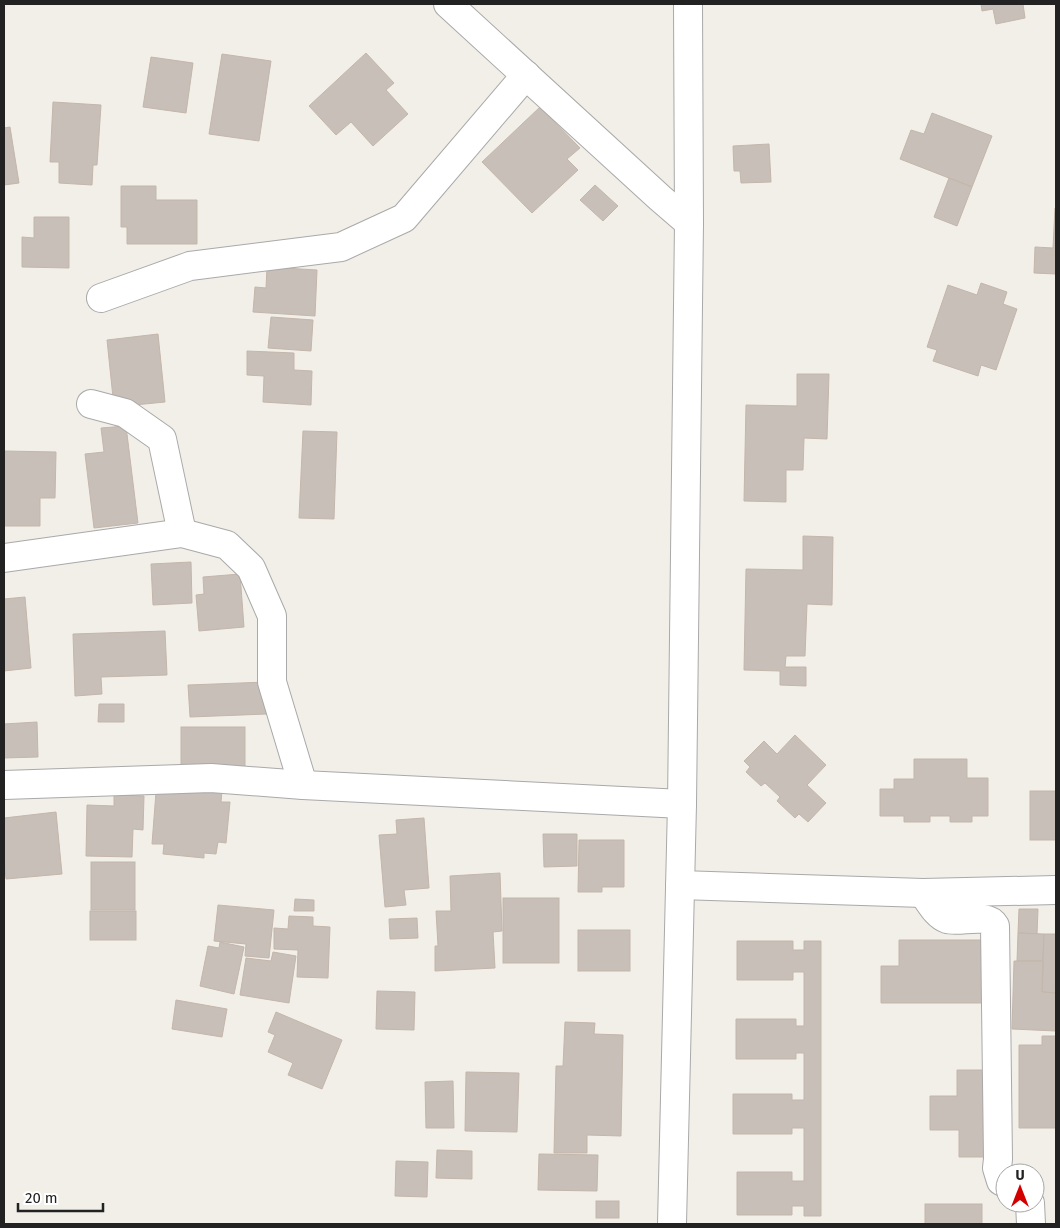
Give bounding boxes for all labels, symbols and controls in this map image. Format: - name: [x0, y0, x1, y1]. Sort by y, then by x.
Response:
- north arrow: [995, 1163, 1045, 1213]
- text: U: [1015, 1167, 1025, 1184]
- scale bar: [18, 1180, 102, 1212]
- text: 20 m: [25, 1189, 58, 1207]

